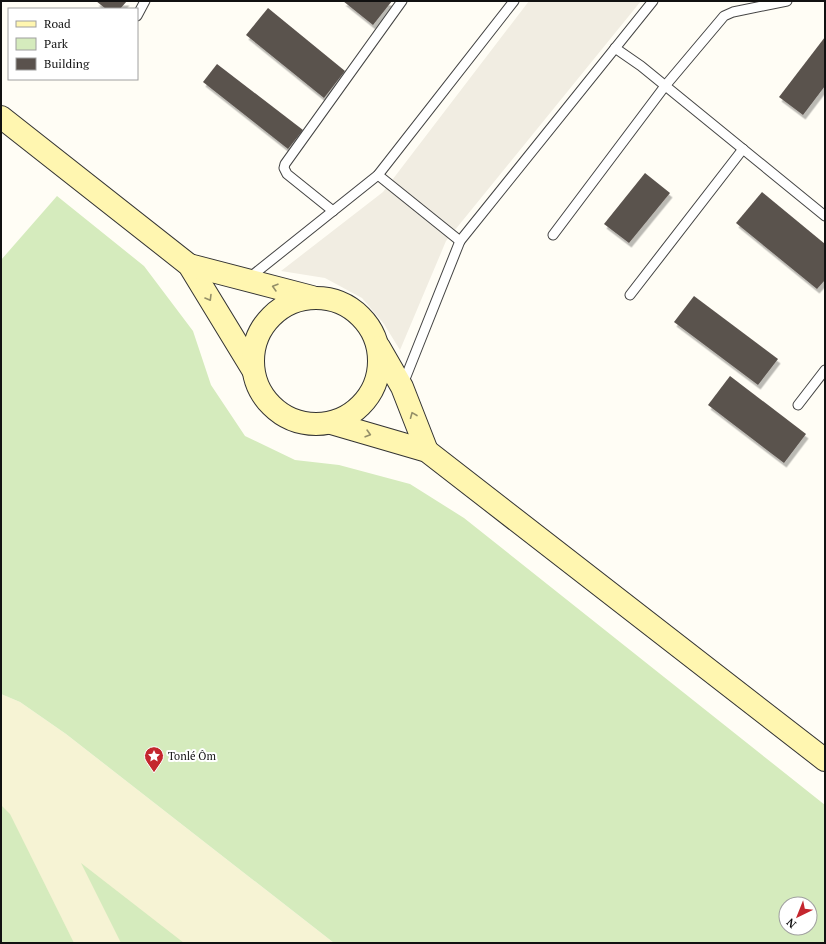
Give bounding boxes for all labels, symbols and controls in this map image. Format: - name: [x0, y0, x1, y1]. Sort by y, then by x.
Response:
- legend: [8, 8, 138, 80]
- text: Road: [44, 16, 71, 31]
- text: Park: [44, 36, 69, 51]
- text: Building: [44, 56, 90, 71]
- one-way arrow: [272, 283, 279, 292]
- one-way arrow: [205, 294, 212, 301]
- one-way arrow: [409, 411, 417, 418]
- one-way arrow: [364, 429, 371, 438]
- place icon: Tonlé Ôm: [143, 745, 165, 773]
- place label: Tonlé Ôm: [168, 749, 216, 763]
- north arrow: [778, 896, 818, 936]
- text: N: [783, 915, 799, 931]

